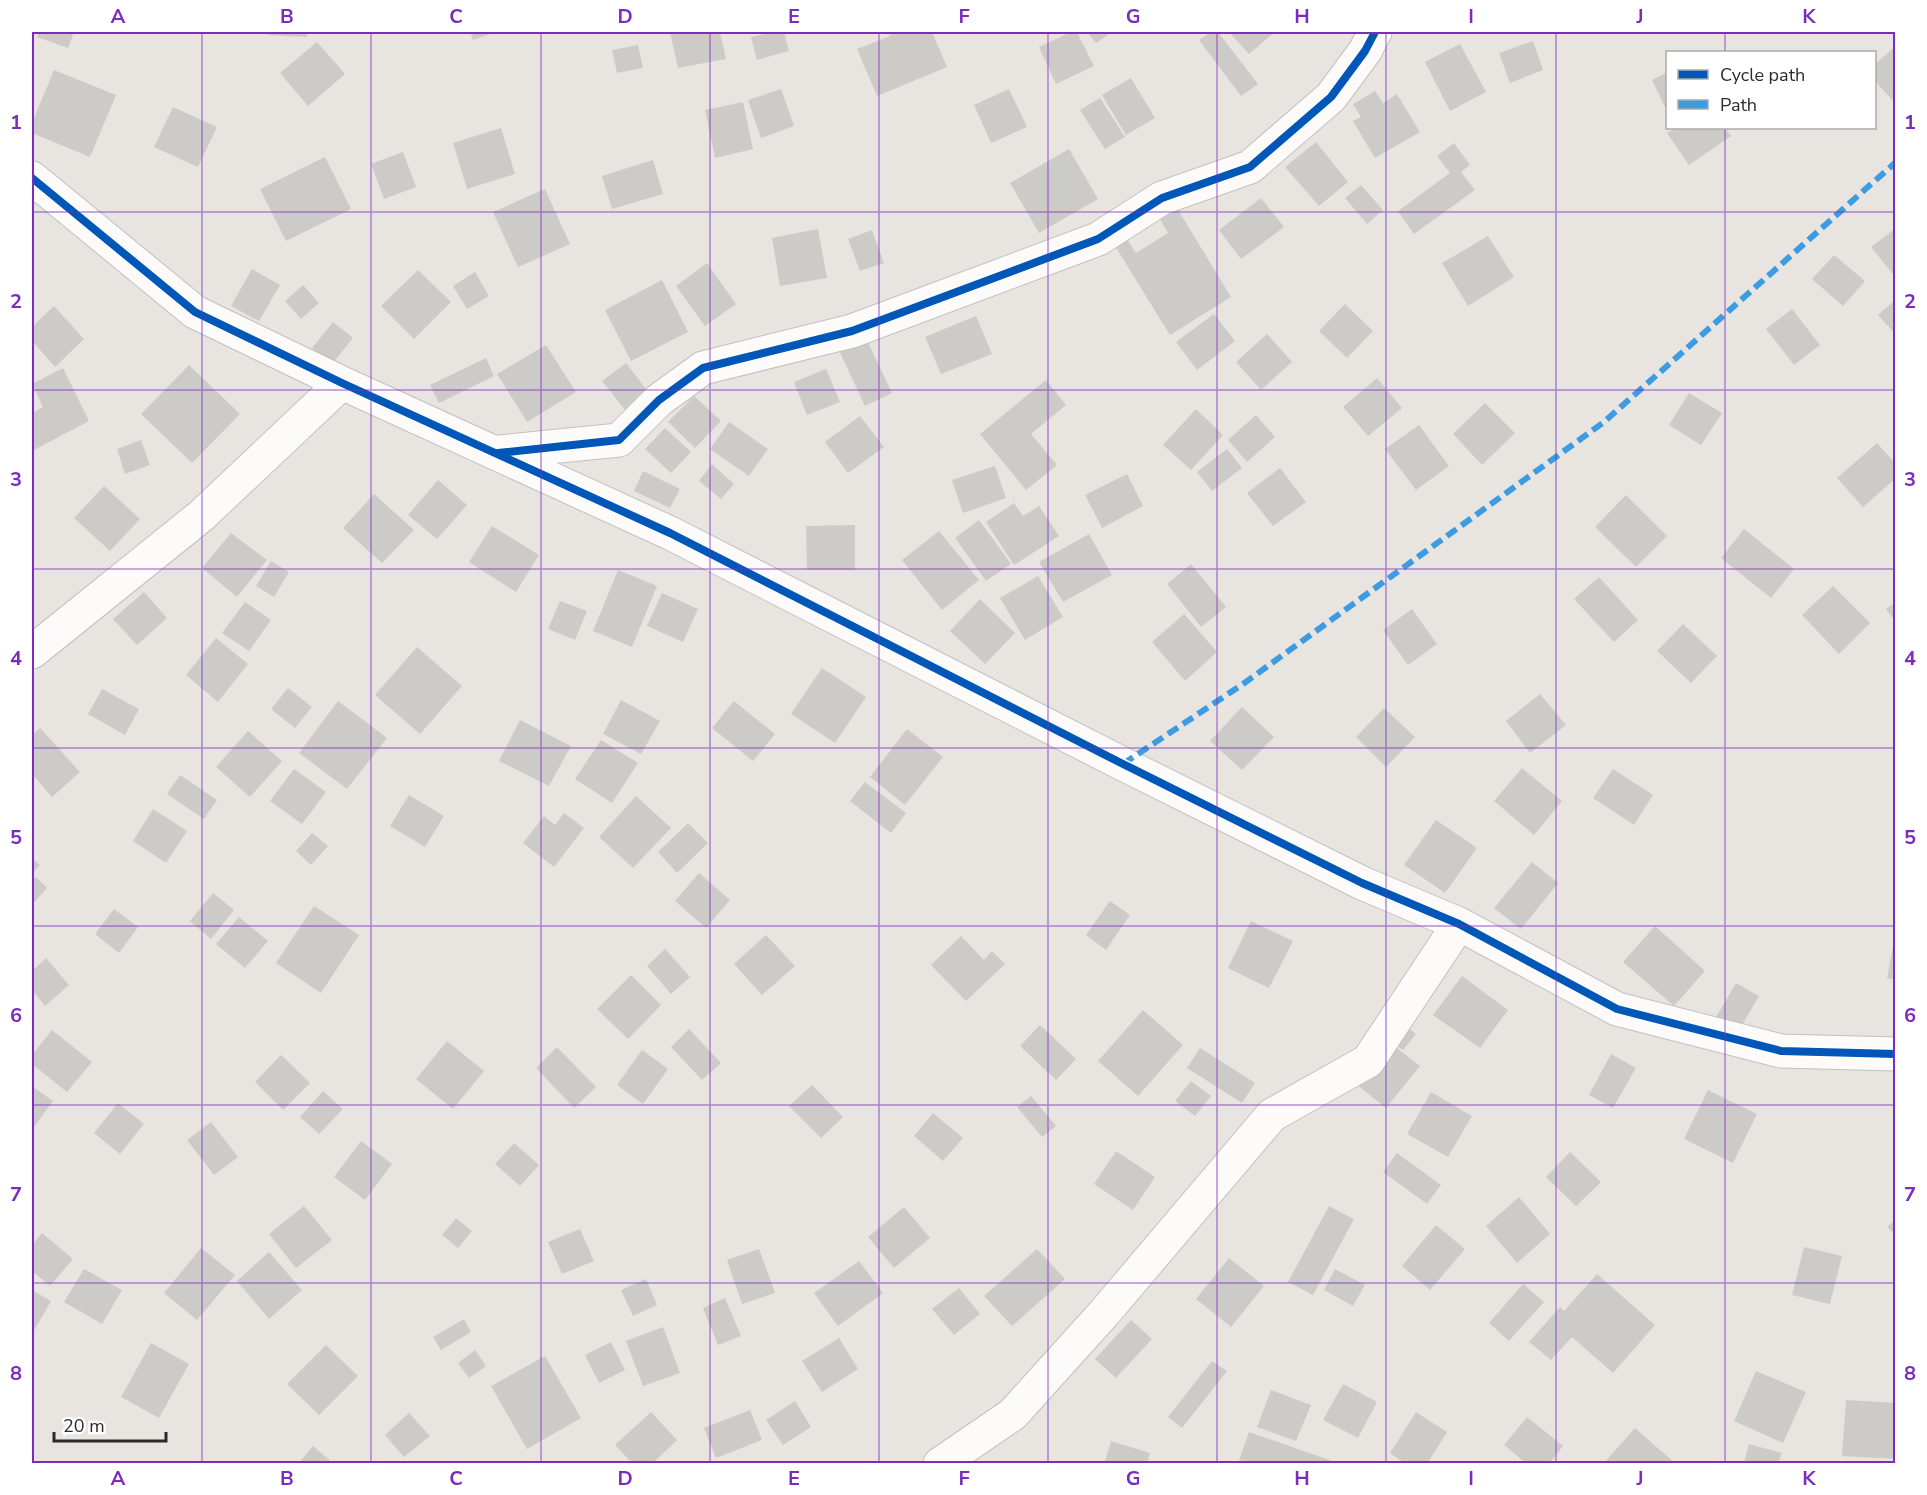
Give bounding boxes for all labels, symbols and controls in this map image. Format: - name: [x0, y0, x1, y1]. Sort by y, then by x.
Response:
- text: A: [111, 3, 126, 30]
- text: B: [280, 3, 294, 30]
- text: C: [449, 3, 463, 30]
- text: D: [617, 3, 633, 30]
- text: E: [788, 3, 800, 30]
- text: F: [958, 3, 970, 30]
- text: G: [1126, 3, 1140, 30]
- text: H: [1294, 3, 1310, 30]
- text: I: [1468, 3, 1474, 30]
- text: J: [1635, 3, 1644, 30]
- text: K: [1802, 3, 1816, 30]
- legend: [1666, 51, 1876, 129]
- text: Cycle path: [1720, 63, 1805, 87]
- text: Path: [1720, 93, 1757, 117]
- text: 1: [10, 109, 22, 136]
- text: 1: [1904, 109, 1916, 136]
- text: 2: [10, 288, 22, 315]
- text: 2: [1904, 288, 1916, 315]
- text: 3: [10, 466, 22, 493]
- text: 3: [1904, 466, 1916, 493]
- text: 4: [10, 645, 22, 672]
- text: 4: [1904, 645, 1916, 672]
- text: 5: [10, 824, 22, 851]
- text: 5: [1904, 824, 1916, 851]
- text: 6: [10, 1002, 22, 1029]
- text: 6: [1904, 1002, 1916, 1029]
- text: 7: [10, 1181, 22, 1208]
- text: 7: [1904, 1181, 1916, 1208]
- text: 8: [10, 1360, 22, 1387]
- text: 8: [1904, 1360, 1916, 1387]
- scale bar: [54, 1405, 166, 1443]
- text: 20 m: [63, 1414, 105, 1438]
- text: A: [111, 1465, 126, 1492]
- text: B: [280, 1465, 294, 1492]
- text: C: [449, 1465, 463, 1492]
- text: D: [617, 1465, 633, 1492]
- text: E: [788, 1465, 800, 1492]
- text: F: [958, 1465, 970, 1492]
- text: G: [1126, 1465, 1140, 1492]
- text: H: [1294, 1465, 1310, 1492]
- text: I: [1468, 1465, 1474, 1492]
- text: J: [1635, 1465, 1644, 1492]
- text: K: [1802, 1465, 1816, 1492]

